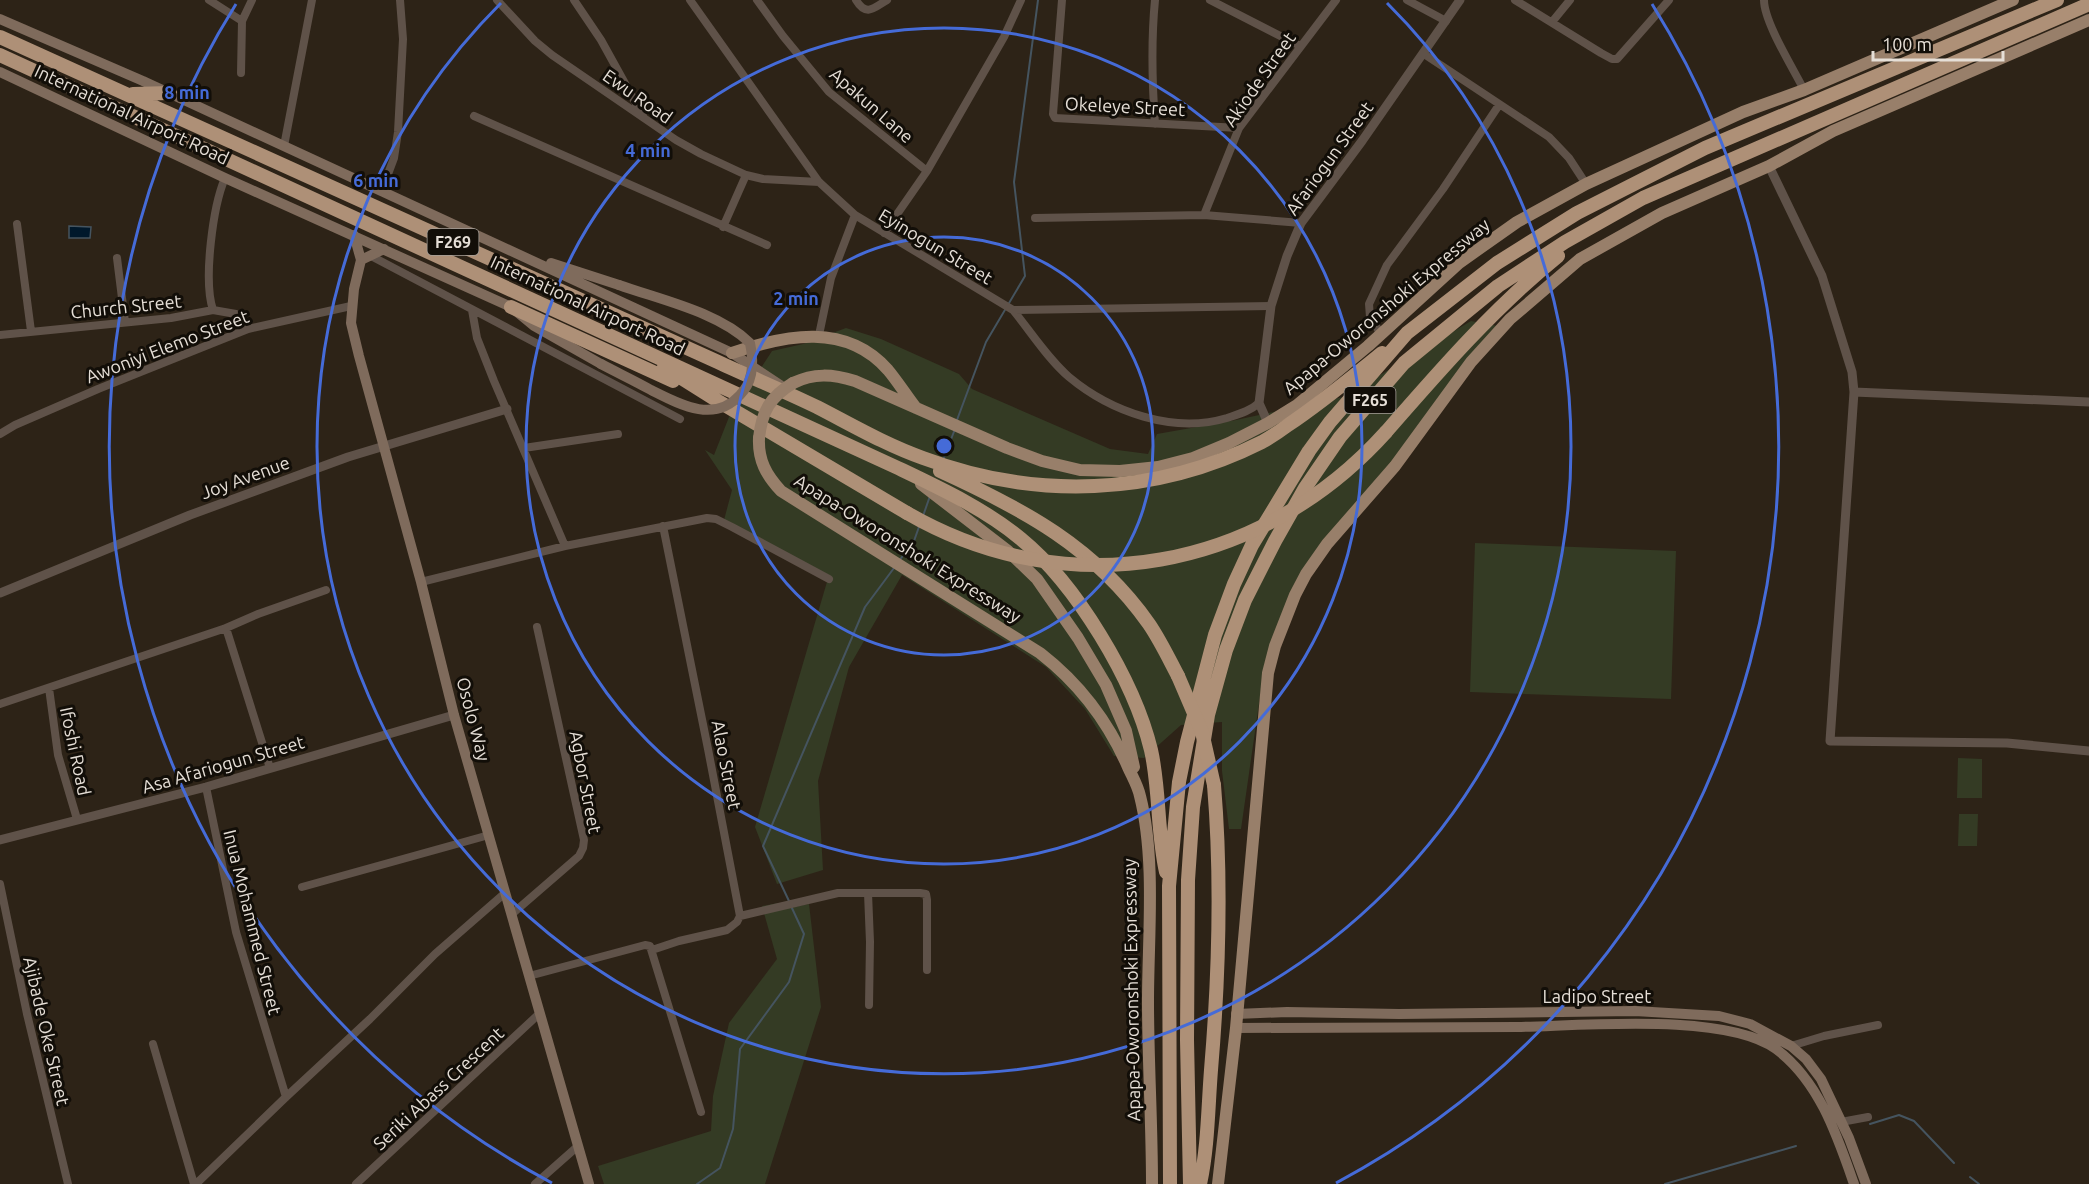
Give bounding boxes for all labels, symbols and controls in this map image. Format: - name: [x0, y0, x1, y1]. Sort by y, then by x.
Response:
- scale bar: [1873, 24, 2004, 62]
- street label: Akiode Street: [1219, 28, 1299, 130]
- text: 100 m: [1882, 34, 1932, 54]
- street label: International Airport Road: [32, 60, 232, 168]
- street label: Apakun Lane: [826, 63, 918, 147]
- street label: Ewu Road: [600, 65, 676, 127]
- text: 8 min: [164, 82, 210, 102]
- street label: Okeleye Street: [1064, 93, 1186, 119]
- street label: Afariogun Street: [1281, 98, 1377, 218]
- text: 4 min: [625, 140, 671, 160]
- text: 6 min: [353, 170, 399, 190]
- street label: Eyinogun Street: [876, 204, 996, 288]
- street label: Apapa-Oworonshoki Expressway: [1279, 214, 1493, 398]
- road number: F269: [428, 229, 478, 255]
- street label: International Airport Road: [488, 251, 688, 359]
- text: 2 min: [773, 288, 819, 308]
- street label: Church Street: [70, 290, 182, 322]
- street label: Awoniyi Elemo Street: [83, 306, 251, 386]
- road number: F265: [1344, 387, 1396, 413]
- centre of rings: [934, 436, 954, 456]
- street label: Joy Avenue: [198, 452, 292, 502]
- street label: Apapa-Oworonshoki Expressway: [791, 470, 1025, 626]
- street label: Osolo Way: [453, 675, 495, 763]
- street label: Ifoshi Road: [57, 705, 95, 797]
- street label: Alao Street: [709, 719, 745, 811]
- street label: Agbor Street: [566, 729, 606, 835]
- street label: Asa Afariogun Street: [140, 731, 306, 797]
- street label: Inua Mohammed Street: [220, 827, 286, 1017]
- street label: Apapa-Oworonshoki Expressway: [1119, 858, 1143, 1122]
- street label: Ajibade Oke Street: [20, 955, 74, 1107]
- street label: Ladipo Street: [1543, 986, 1651, 1006]
- street label: Seriki Abass Crescent: [369, 1023, 507, 1153]

